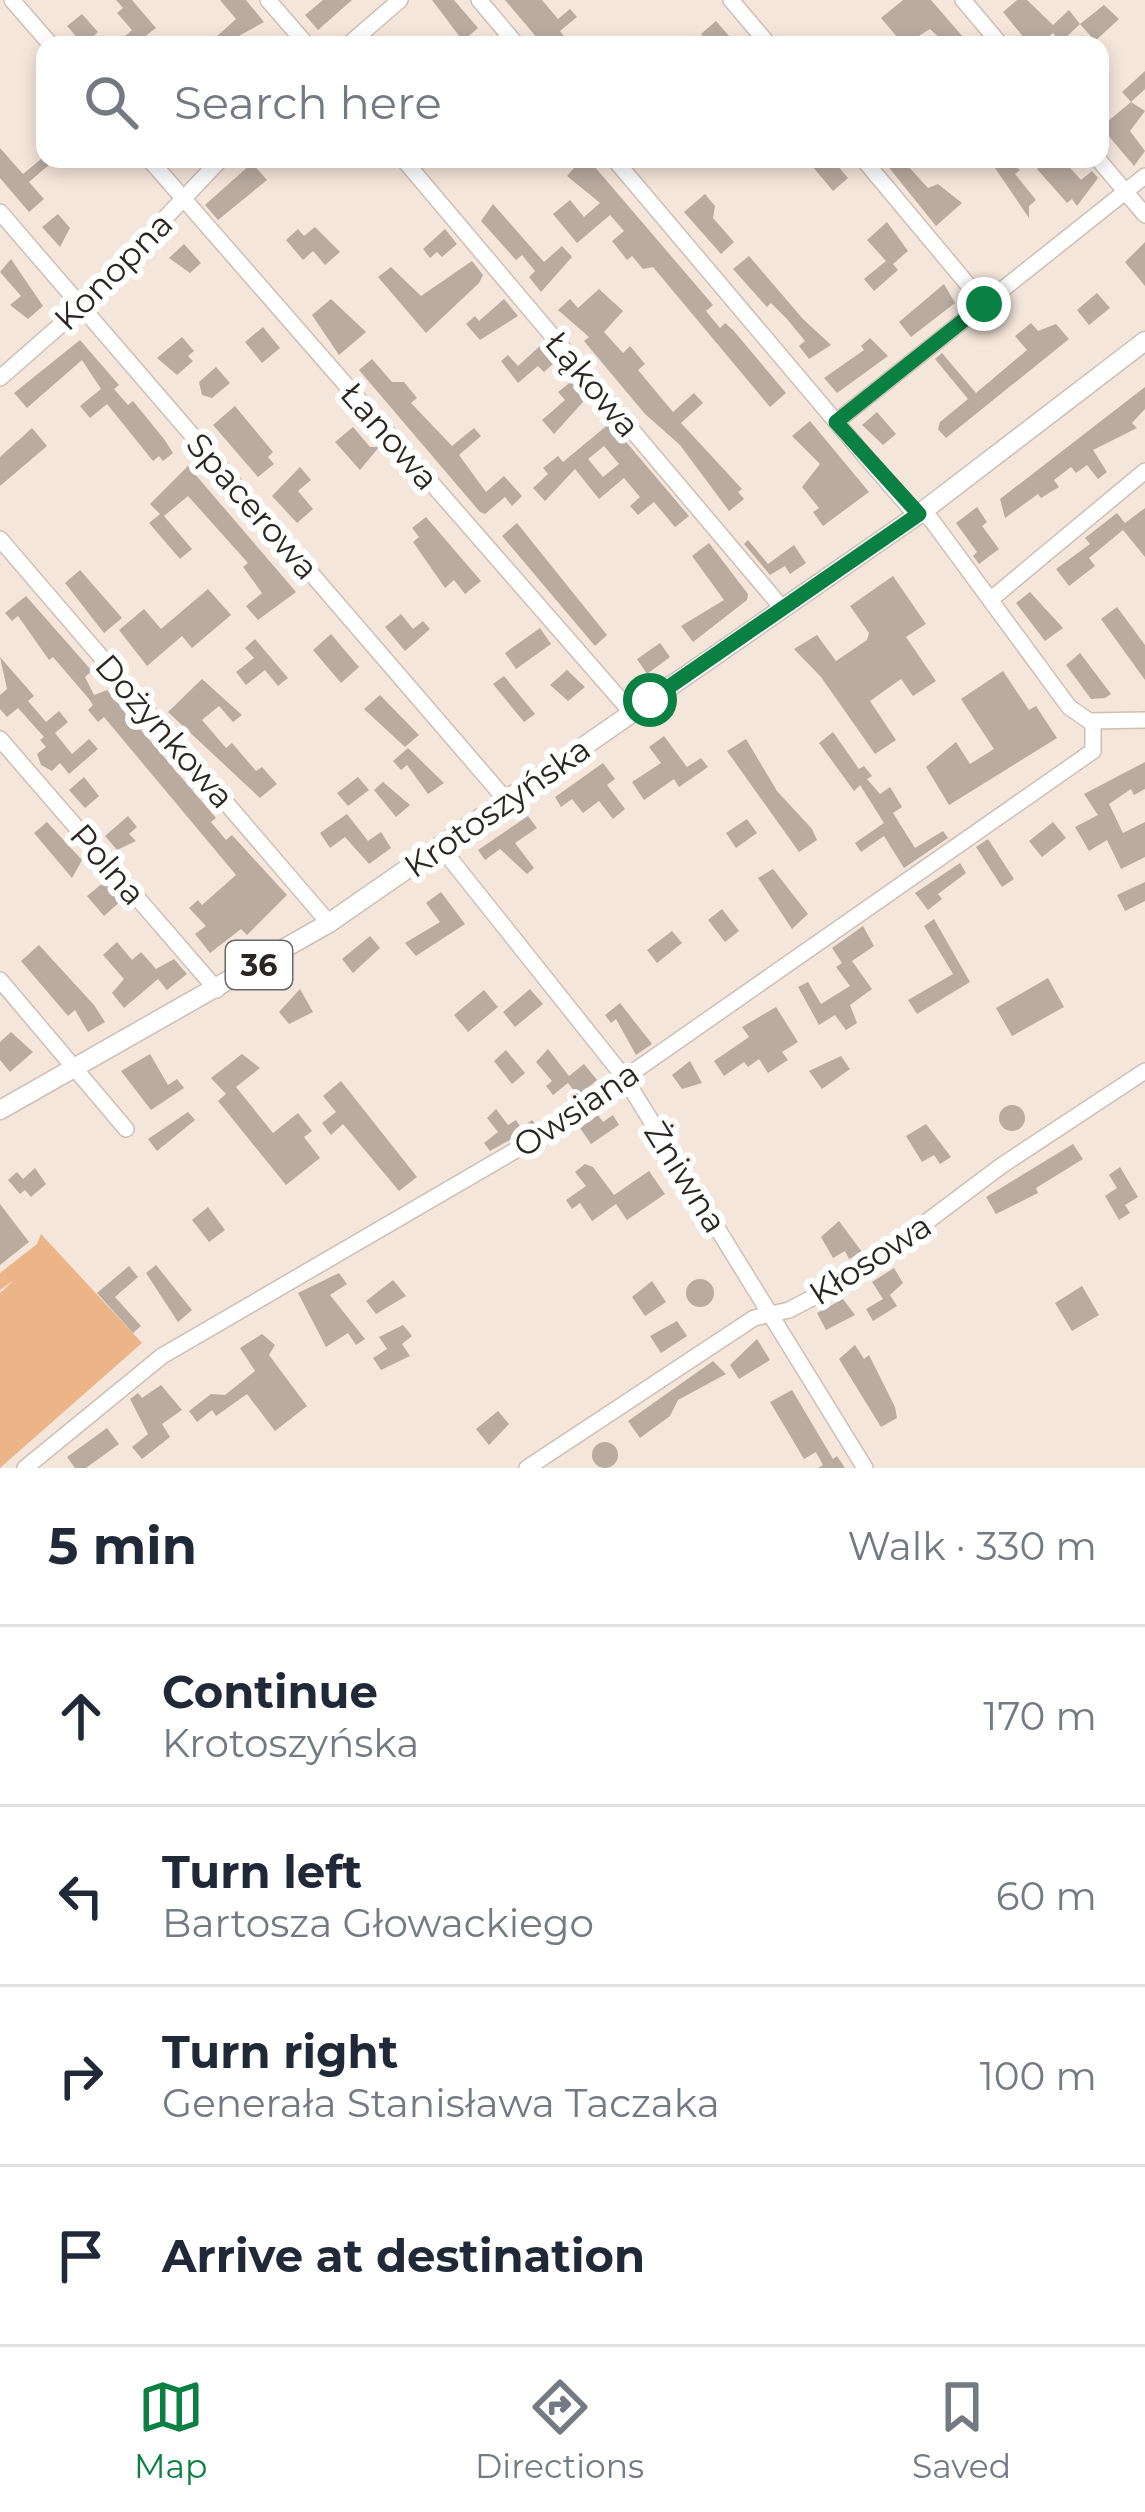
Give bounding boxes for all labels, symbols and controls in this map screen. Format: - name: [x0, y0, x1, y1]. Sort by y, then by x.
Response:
- search box: [36, 36, 1109, 168]
- icon: search: [78, 69, 144, 135]
- text: Search here: [174, 75, 442, 130]
- street label: Konopna: [46, 204, 180, 338]
- route end: [957, 277, 1011, 331]
- street label: Łąkowa: [537, 323, 649, 445]
- street label: Łanowa: [332, 374, 448, 498]
- street label: Spacerowa: [179, 425, 327, 587]
- street label: Dożynkowa: [87, 646, 243, 816]
- route start: [623, 673, 677, 727]
- street label: Krotoszyńska: [396, 728, 598, 886]
- street label: Polna: [62, 815, 154, 913]
- road number: 36: [226, 941, 292, 989]
- street label: Owsiana: [506, 1053, 646, 1165]
- street label: Żniwna: [636, 1114, 736, 1240]
- street label: Kłosowa: [801, 1205, 939, 1313]
- text: 5 min: [48, 1515, 197, 1577]
- text: Walk · 330 m: [848, 1522, 1097, 1570]
- text: Continue: [162, 1664, 378, 1719]
- icon: ahead: [48, 1683, 114, 1749]
- text: 170 m: [983, 1692, 1097, 1740]
- text: Krotoszyńska: [162, 1719, 419, 1767]
- text: Turn left: [162, 1844, 362, 1899]
- icon: left: [48, 1863, 114, 1929]
- text: 60 m: [996, 1872, 1097, 1920]
- text: Bartosza Głowackiego: [162, 1899, 594, 1947]
- text: Turn right: [162, 2024, 398, 2079]
- icon: right: [48, 2043, 114, 2109]
- text: 100 m: [980, 2052, 1097, 2100]
- text: Generała Stanisława Taczaka: [162, 2079, 720, 2127]
- icon: arrive: [48, 2223, 114, 2289]
- text: Arrive at destination: [162, 2228, 645, 2283]
- tab: Map: [134, 2374, 207, 2486]
- tab: Directions: [475, 2374, 644, 2486]
- tab: Saved: [912, 2374, 1011, 2486]

